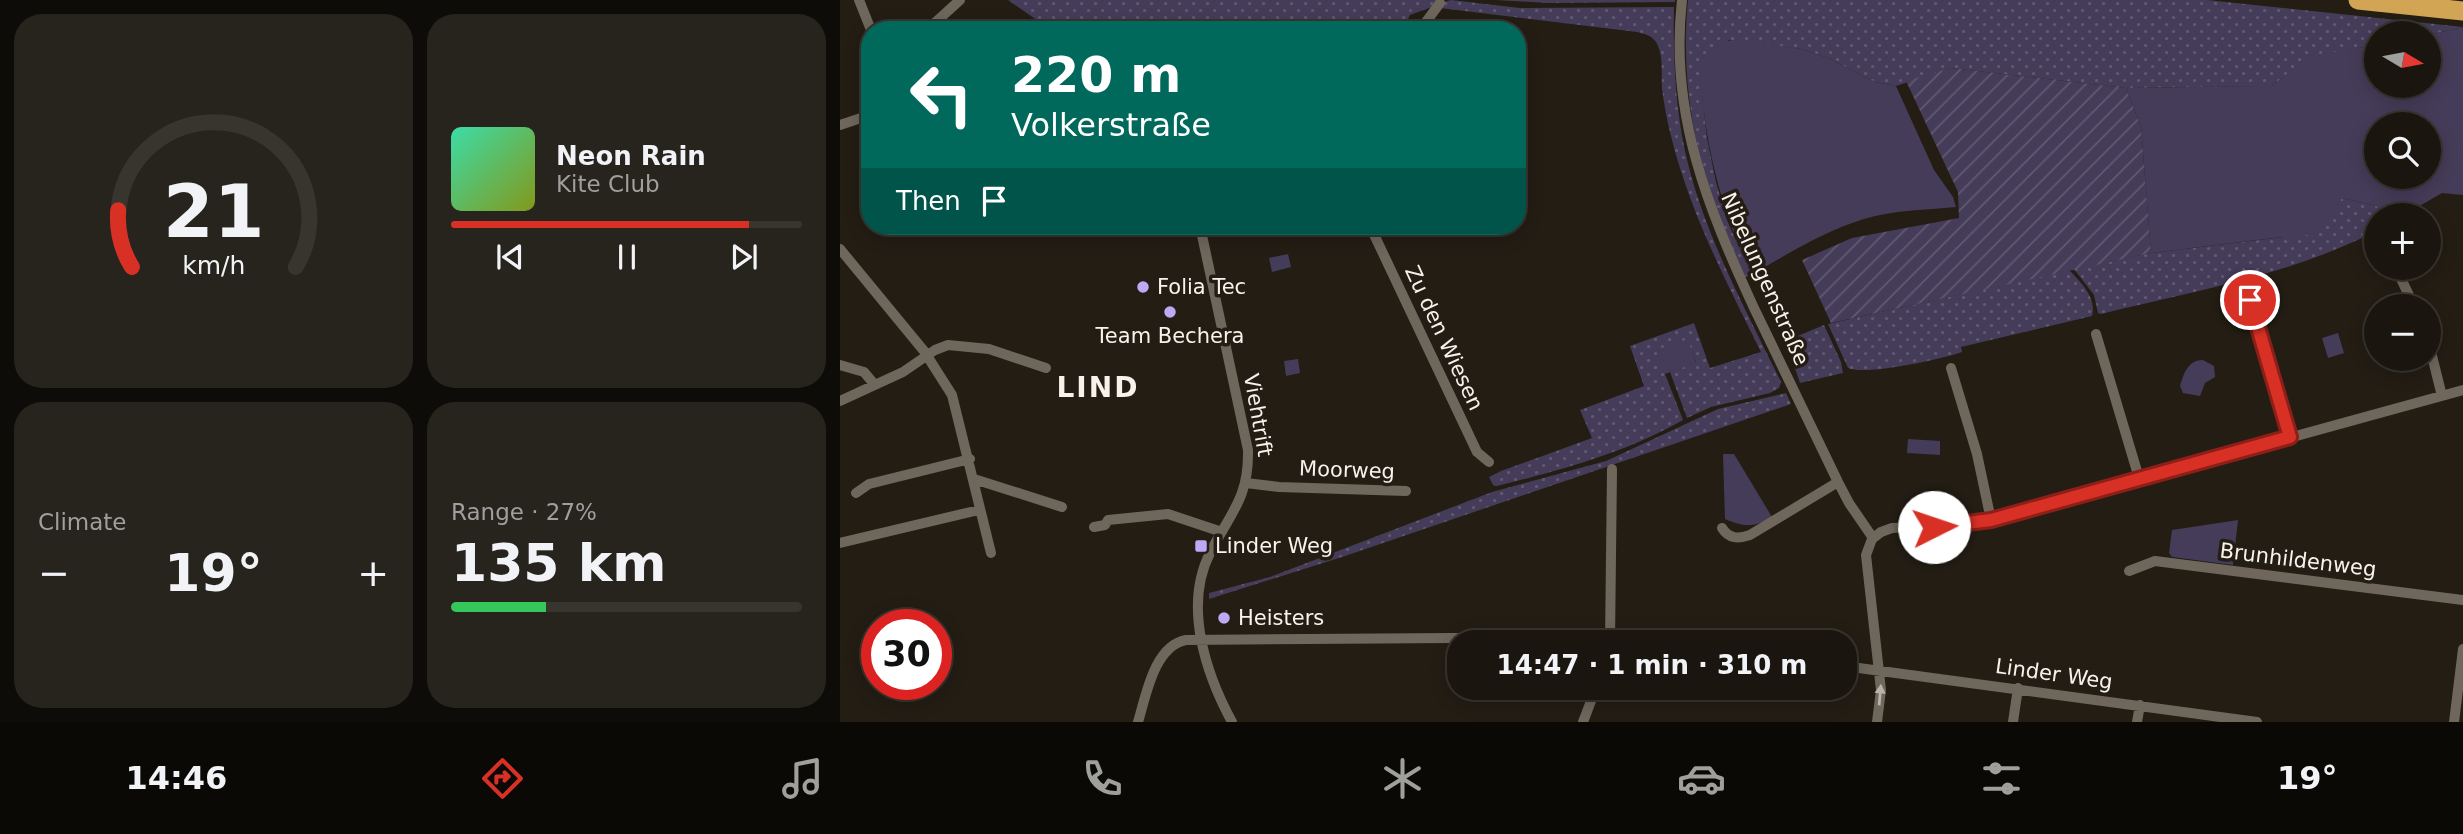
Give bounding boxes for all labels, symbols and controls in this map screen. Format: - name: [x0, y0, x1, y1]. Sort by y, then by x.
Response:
- north arrow: [2364, 21, 2441, 98]
- map controls: [2364, 21, 2441, 371]
- text: 220 m: [1011, 47, 1181, 104]
- icon: left: [896, 49, 987, 140]
- text: Volkerstraße: [1011, 106, 1211, 144]
- button: search: [2364, 112, 2441, 189]
- text: Neon Rain: [556, 141, 706, 171]
- text: 21: [163, 170, 264, 255]
- text: Kite Club: [556, 171, 660, 197]
- icon: arrive: [975, 182, 1013, 220]
- text: Then: [896, 186, 961, 216]
- street label: Nibelungenstraße: [1716, 189, 1814, 369]
- button: +: [2364, 203, 2441, 280]
- icon: previous: [491, 238, 529, 276]
- icon: pause: [608, 238, 646, 276]
- icon: next: [725, 238, 763, 276]
- text: km/h: [182, 251, 245, 280]
- street label: Zu den Wiesen: [1400, 262, 1488, 414]
- pin: [2220, 270, 2280, 330]
- place label: Folia Tec: [1157, 275, 1246, 299]
- marker: Folia Tec: [1135, 279, 1151, 295]
- icon: arrive: [2231, 281, 2269, 319]
- button: −: [2364, 294, 2441, 371]
- marker: Team Bechera: [1162, 304, 1178, 320]
- place label: Team Bechera: [1095, 324, 1244, 348]
- district label: LIND: [1057, 371, 1139, 404]
- street label: Viehtrift: [1239, 372, 1277, 458]
- street label: Moorweg: [1299, 456, 1395, 484]
- position arrow: [1897, 490, 1971, 564]
- text: Range · 27%: [451, 499, 597, 525]
- text: Climate: [38, 509, 127, 535]
- text: 135 km: [451, 533, 666, 593]
- place label: Linder Weg: [1215, 534, 1333, 558]
- marker: Linder Weg: [1193, 538, 1209, 554]
- street label: Brunhildenweg: [2218, 538, 2378, 582]
- text: 19°: [164, 543, 263, 603]
- text: −: [38, 551, 70, 595]
- text: +: [357, 551, 389, 595]
- place label: Heisters: [1238, 606, 1324, 630]
- speed limit sign: 30: [861, 609, 952, 700]
- marker: Heisters: [1216, 610, 1232, 626]
- text: 14:47 · 1 min · 310 m: [1497, 650, 1807, 680]
- street label: Linder Weg: [1994, 654, 2114, 694]
- one-way arrow: [1875, 684, 1886, 706]
- icon: directions: [478, 754, 527, 803]
- icon: music: [778, 754, 827, 803]
- icon: phone: [1078, 754, 1127, 803]
- icon: climate: [1378, 754, 1427, 803]
- icon: car: [1677, 754, 1726, 803]
- icon: filters: [1977, 754, 2026, 803]
- text: 14:46: [125, 759, 227, 797]
- text: 19°: [2277, 759, 2337, 797]

